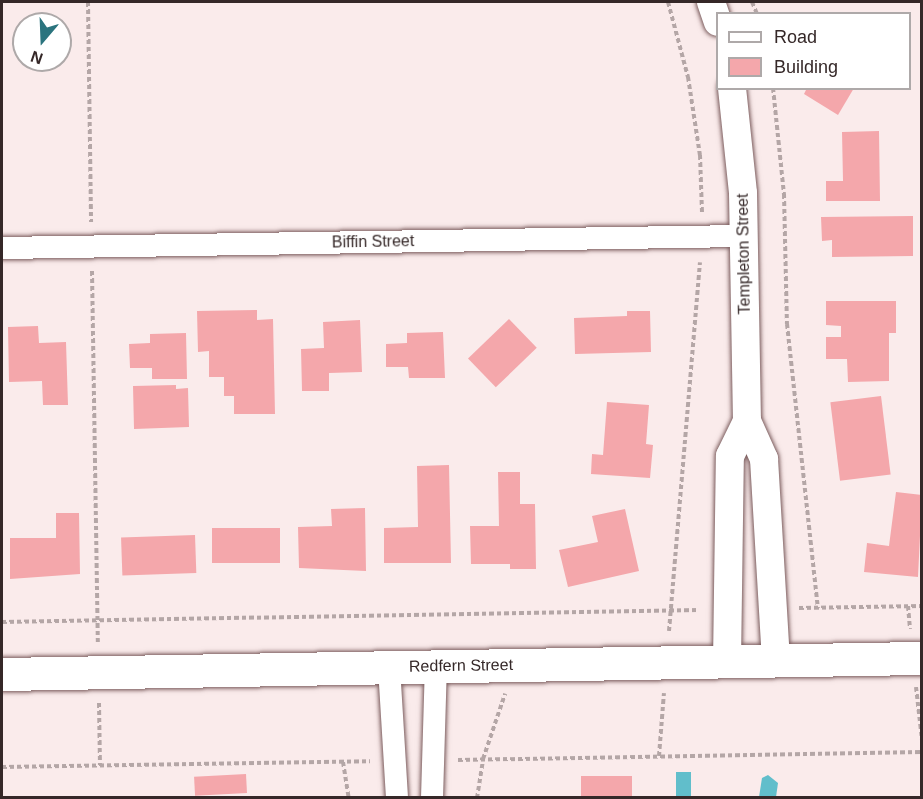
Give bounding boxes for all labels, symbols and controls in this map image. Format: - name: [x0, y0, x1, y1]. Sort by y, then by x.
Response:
- north arrow: [12, 12, 72, 72]
- legend: [716, 12, 911, 90]
- text: Road: [774, 27, 817, 47]
- text: N: [28, 48, 45, 68]
- text: Building: [774, 57, 838, 77]
- street label: Templeton Street: [733, 193, 755, 315]
- street label: Biffin Street: [332, 232, 414, 252]
- street label: Redfern Street: [409, 655, 513, 677]

